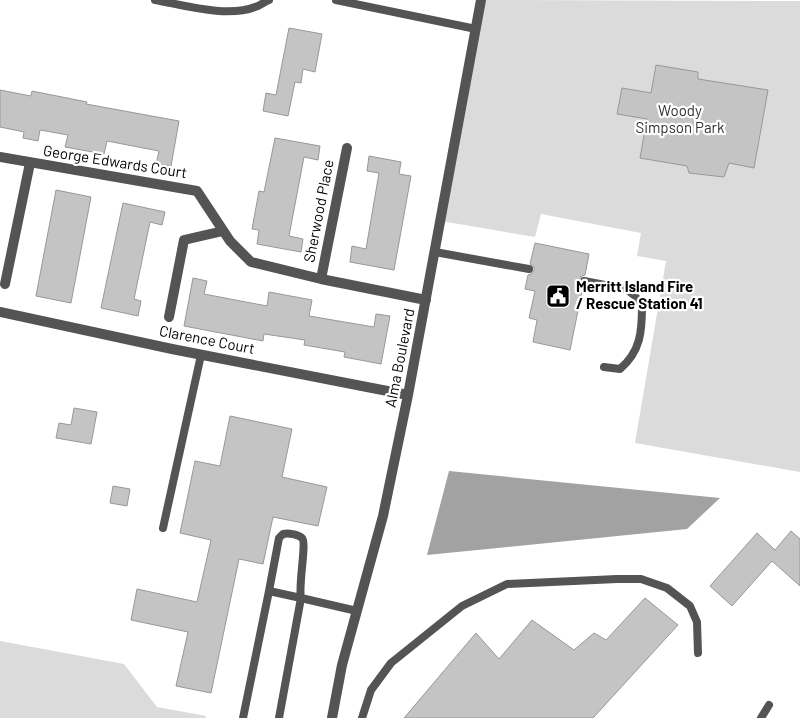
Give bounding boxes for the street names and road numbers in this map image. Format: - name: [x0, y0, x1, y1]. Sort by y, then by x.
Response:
- street label: George Edwards Court: [42, 141, 188, 181]
- street label: Sherwood Place: [299, 158, 337, 264]
- street label: Alma Boulevard: [381, 307, 417, 409]
- street label: Clarence Court: [158, 321, 256, 357]

